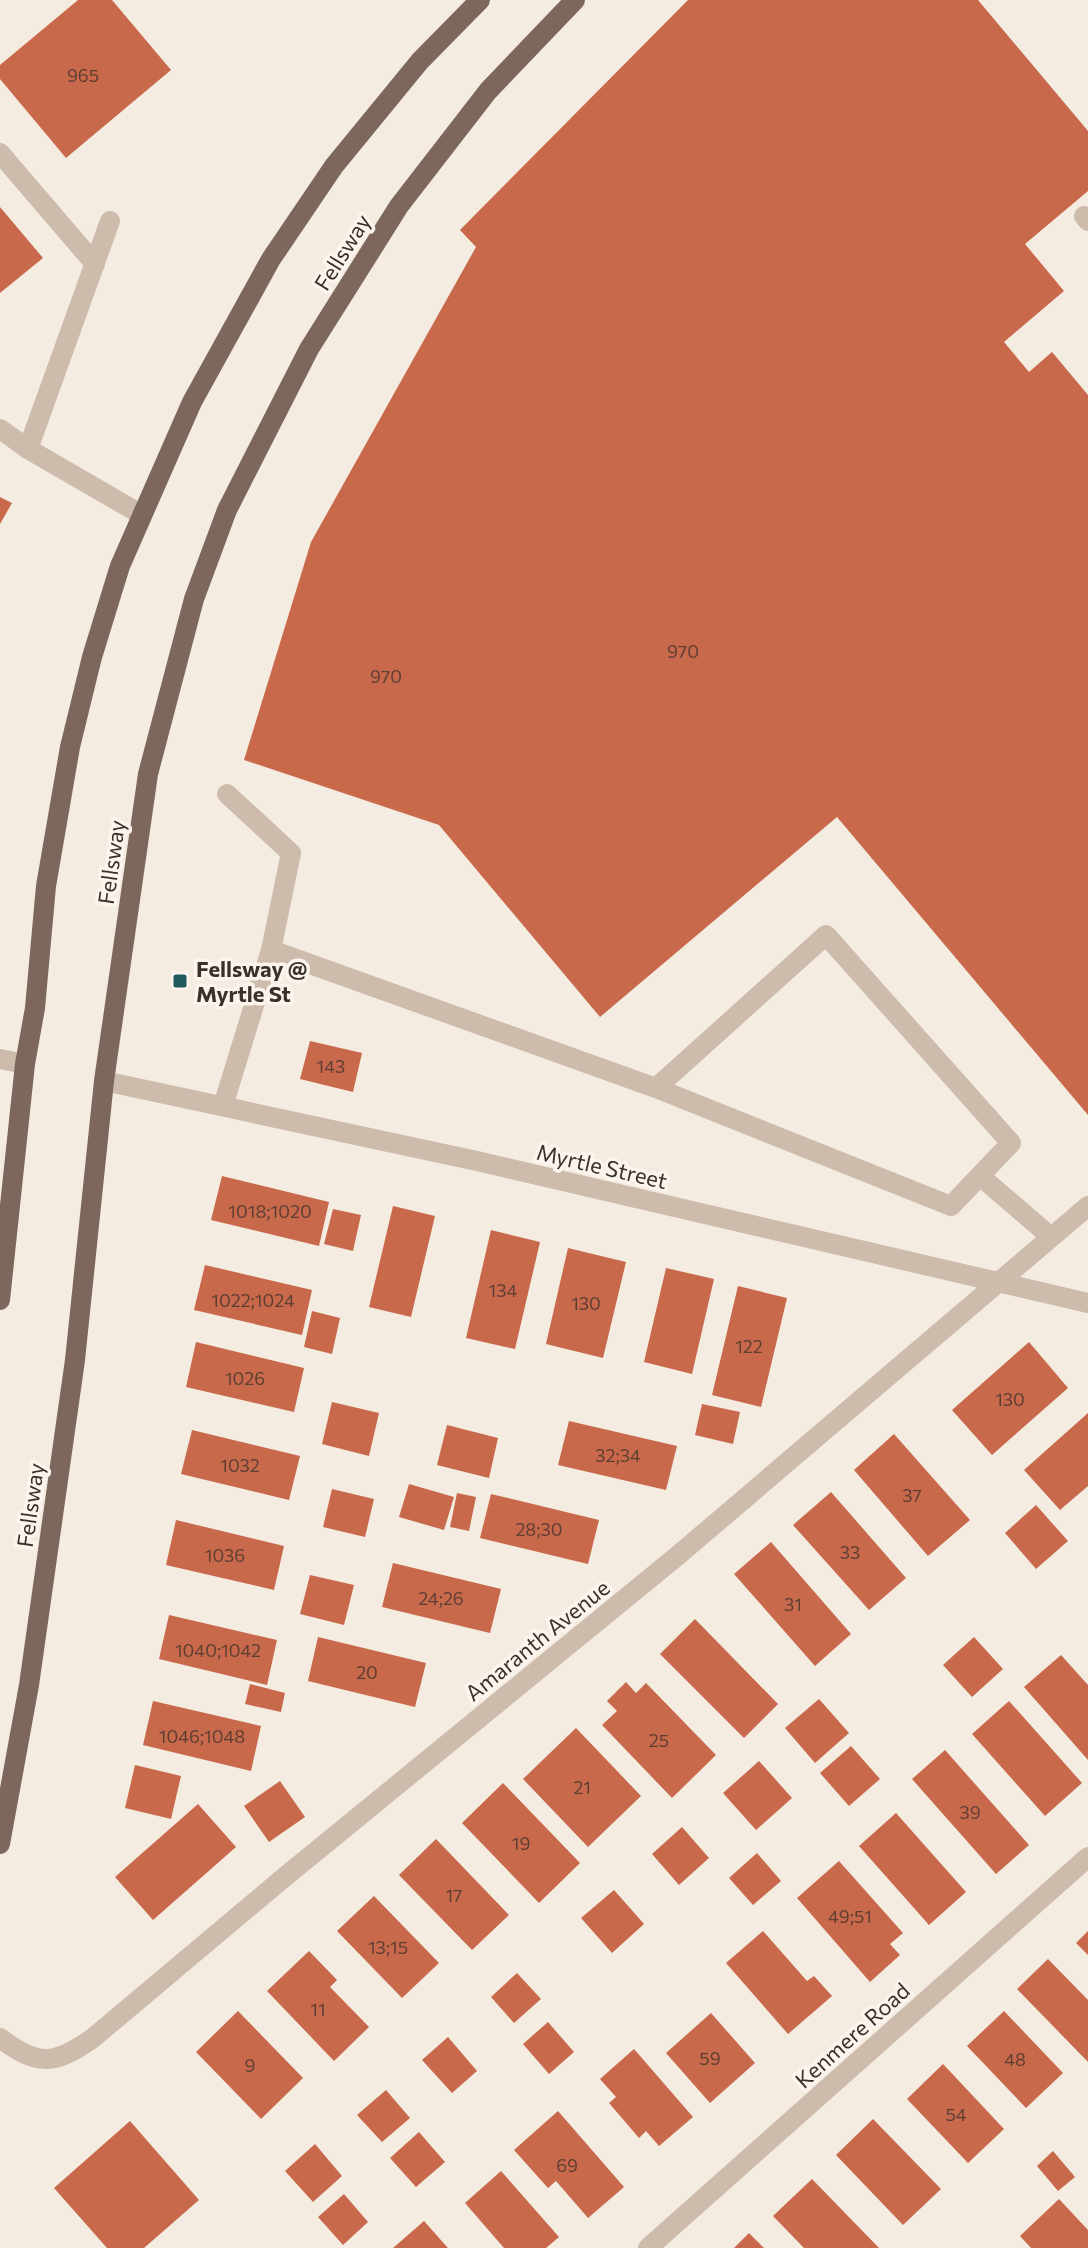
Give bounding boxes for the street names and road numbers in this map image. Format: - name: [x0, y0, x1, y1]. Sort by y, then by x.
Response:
- street label: Fellsway: [308, 209, 376, 295]
- street label: Fellsway: [92, 818, 130, 906]
- street label: Myrtle Street: [534, 1138, 670, 1194]
- street label: Fellsway: [11, 1461, 49, 1549]
- street label: Amaranth Avenue: [459, 1574, 615, 1706]
- street label: Kenmere Road: [789, 1977, 915, 2093]

